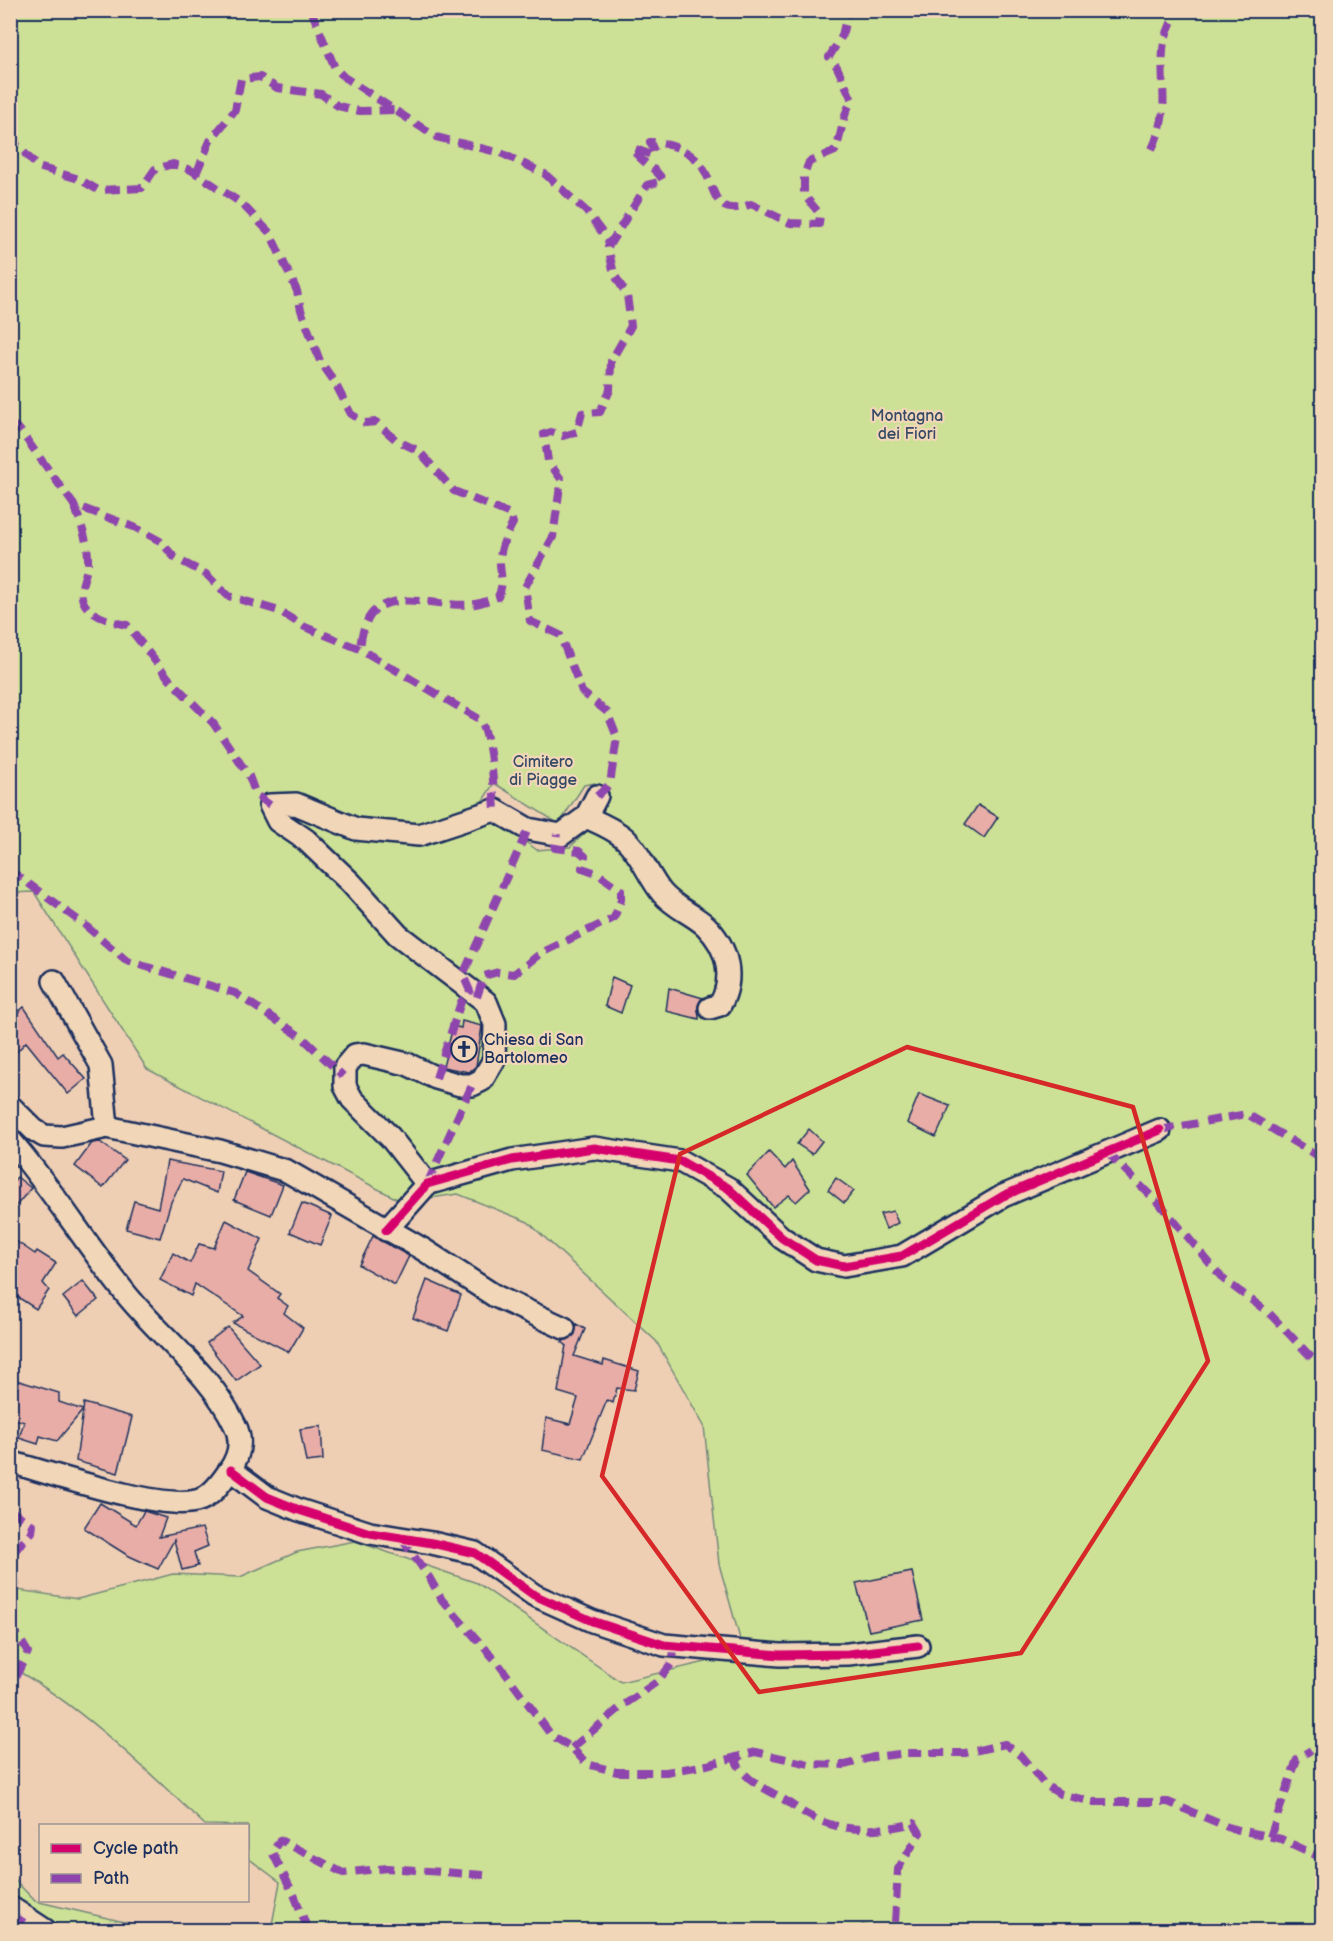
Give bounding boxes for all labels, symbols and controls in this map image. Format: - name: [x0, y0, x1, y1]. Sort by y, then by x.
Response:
- park label: Montagna dei Fiori: [871, 407, 943, 444]
- park label: Cimitero di Piagge: [509, 753, 578, 790]
- place label: Chiesa di San Bartolomeo: [484, 1031, 583, 1068]
- church icon: Chiesa di San Bartolomeo: [449, 1034, 479, 1064]
- legend: [39, 1824, 249, 1902]
- text: Cycle path: [93, 1838, 179, 1859]
- text: Path: [93, 1868, 129, 1889]

